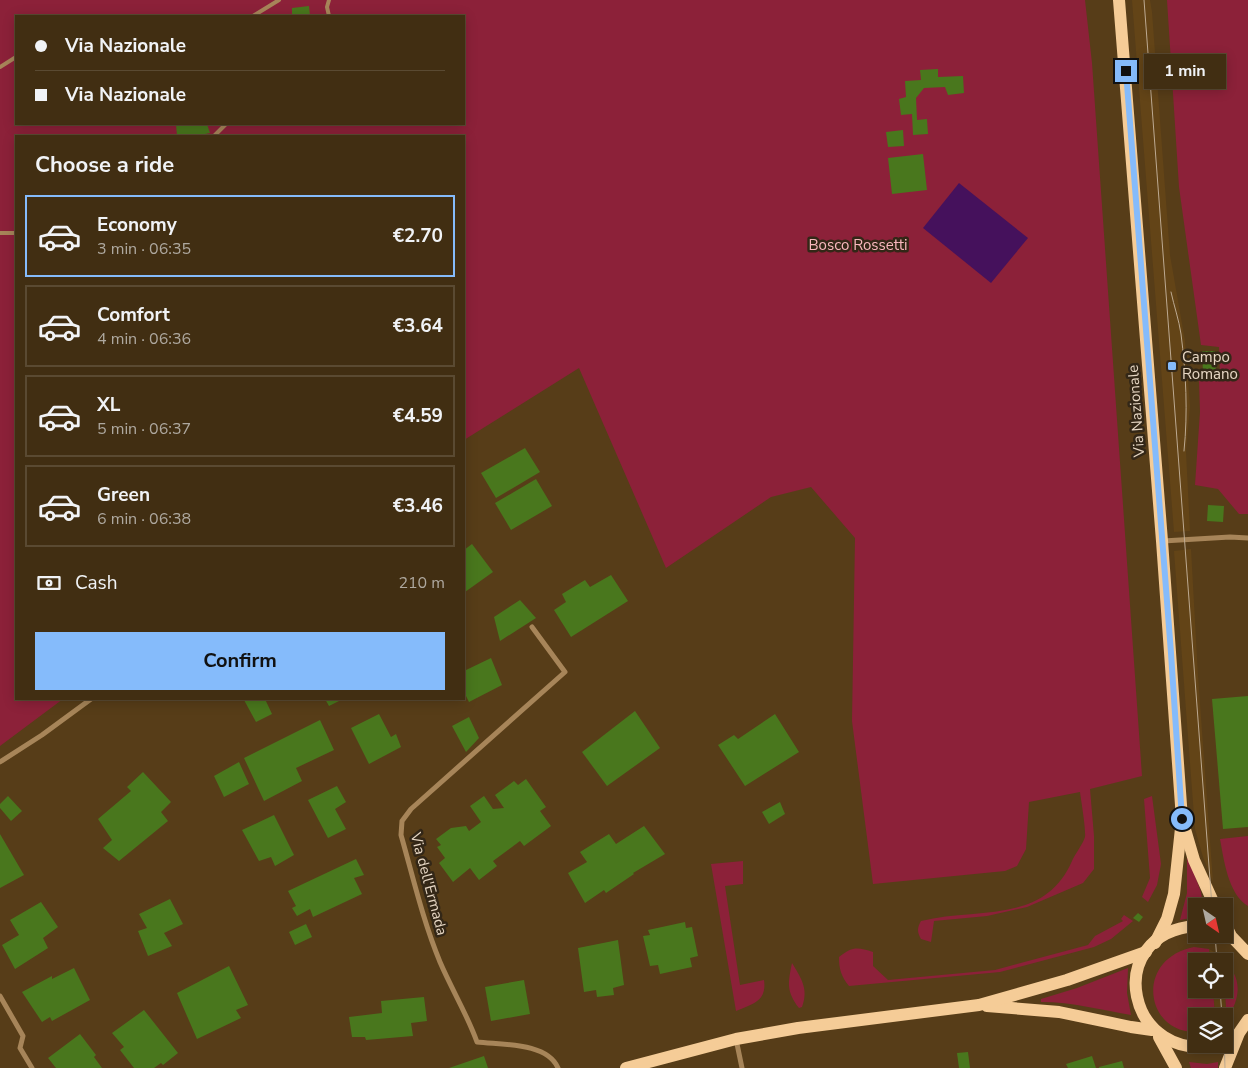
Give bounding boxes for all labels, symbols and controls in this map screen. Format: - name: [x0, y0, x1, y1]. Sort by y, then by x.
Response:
- text: Via Nazionale: [65, 33, 186, 59]
- callout: 1 min: [1144, 54, 1226, 88]
- route end: [1115, 60, 1137, 82]
- text: 1 min: [1164, 60, 1206, 82]
- text: Via Nazionale: [65, 82, 186, 108]
- text: Choose a ride: [35, 150, 174, 180]
- text: Economy: [97, 212, 177, 238]
- icon: car: [37, 214, 82, 259]
- text: €2.70: [393, 223, 443, 249]
- park label: Bosco Rossetti: [808, 235, 908, 255]
- text: 3 min · 06:35: [97, 238, 191, 260]
- text: Comfort: [97, 302, 170, 328]
- icon: car: [37, 304, 82, 349]
- text: €3.64: [393, 313, 443, 339]
- text: 4 min · 06:36: [97, 328, 191, 350]
- place label: Campo Romano: [1182, 347, 1238, 384]
- marker: Campo Romano: [1166, 360, 1178, 372]
- street label: Via Nazionale: [1123, 364, 1149, 459]
- text: XL: [97, 392, 120, 418]
- icon: car: [37, 394, 82, 439]
- text: €4.59: [393, 403, 443, 429]
- text: 5 min · 06:37: [97, 418, 191, 440]
- text: Green: [97, 482, 150, 508]
- icon: car: [37, 484, 82, 529]
- text: €3.46: [393, 493, 443, 519]
- text: 6 min · 06:38: [97, 508, 191, 530]
- icon: cash: [35, 569, 63, 597]
- text: Cash: [75, 570, 117, 596]
- text: 210 m: [398, 572, 445, 594]
- button: Confirm: [35, 632, 445, 690]
- route start: [1171, 808, 1193, 830]
- street label: Via dell'Ermada: [405, 829, 452, 938]
- north arrow: [1188, 898, 1232, 942]
- map controls: [1188, 898, 1233, 1053]
- button: locate: [1188, 953, 1233, 998]
- button: layers: [1188, 1008, 1233, 1053]

